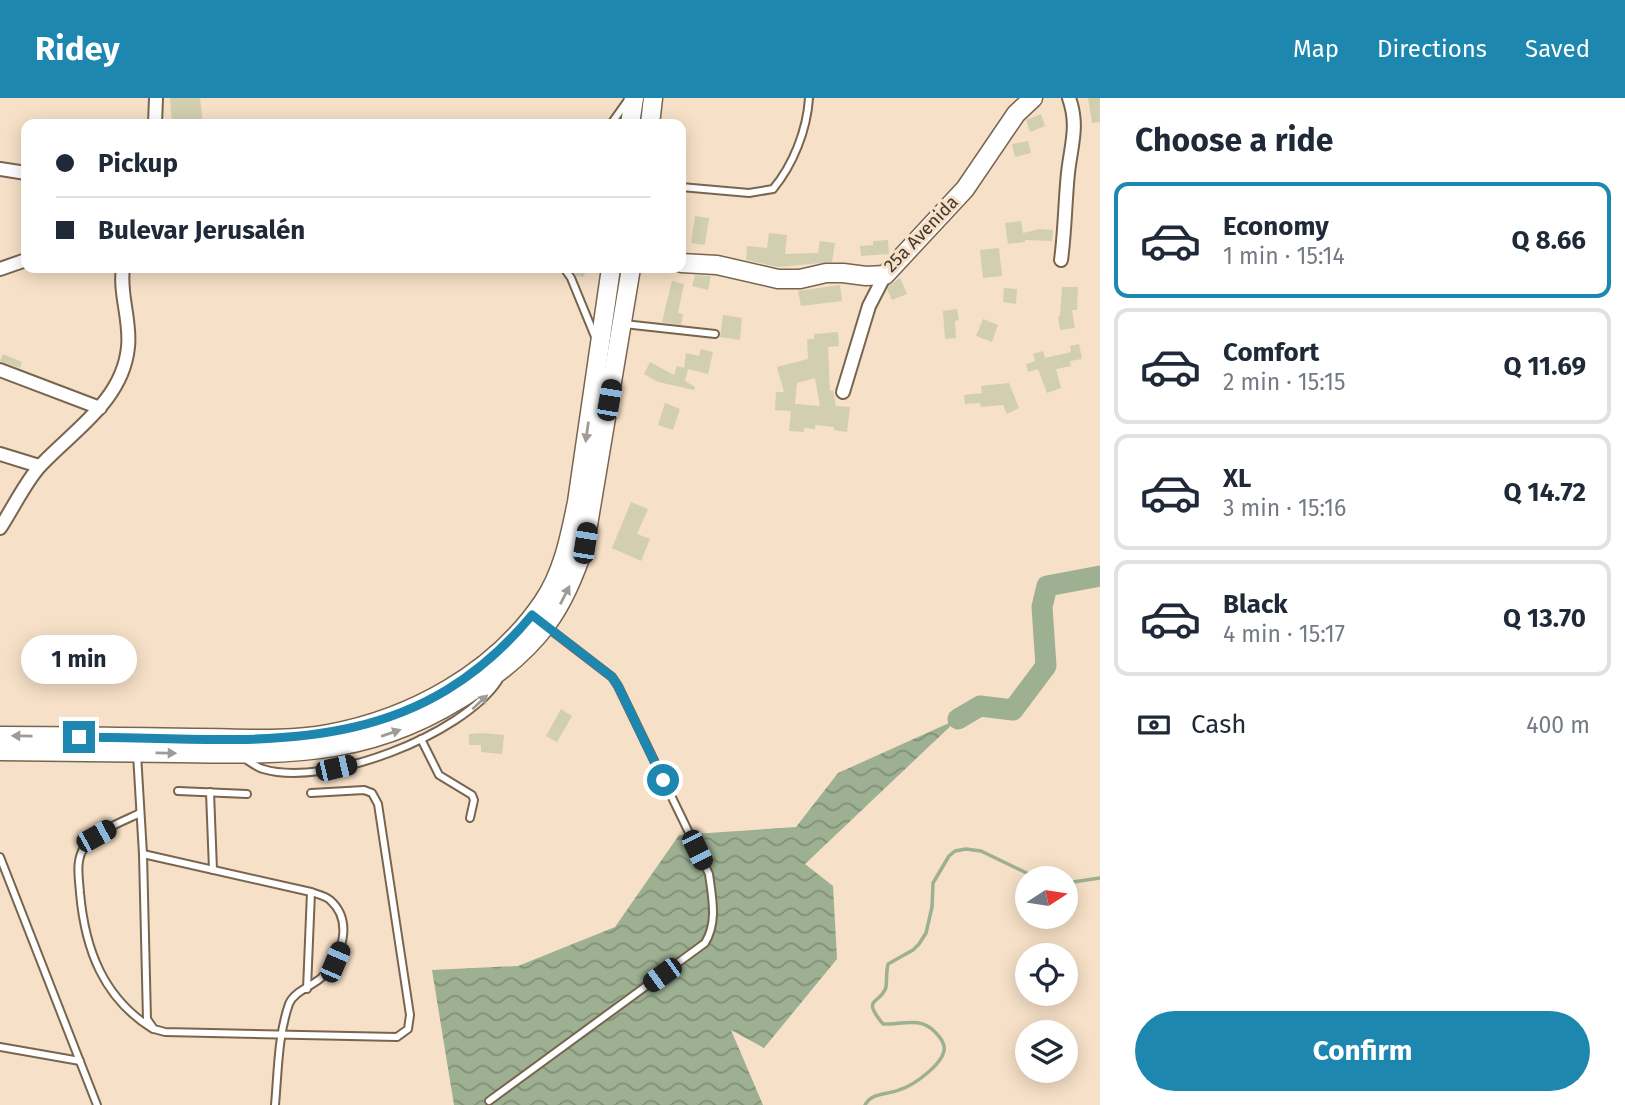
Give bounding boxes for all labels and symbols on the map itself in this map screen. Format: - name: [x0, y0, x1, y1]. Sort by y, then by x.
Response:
- street label: 25a Avenida: [879, 191, 963, 277]
- car: [596, 377, 623, 423]
- one-way arrow: [581, 421, 592, 443]
- car: [572, 521, 599, 565]
- one-way arrow: [560, 585, 571, 605]
- callout: 1 min: [21, 636, 137, 684]
- one-way arrow: [471, 694, 489, 710]
- route end: [63, 721, 95, 753]
- one-way arrow: [381, 727, 402, 738]
- one-way arrow: [10, 730, 32, 742]
- one-way arrow: [155, 747, 177, 759]
- car: [314, 753, 359, 783]
- route start: [647, 764, 679, 796]
- car: [73, 817, 120, 855]
- car: [679, 827, 716, 873]
- north arrow: [1015, 866, 1078, 929]
- car: [318, 939, 353, 985]
- car: [639, 954, 686, 996]

